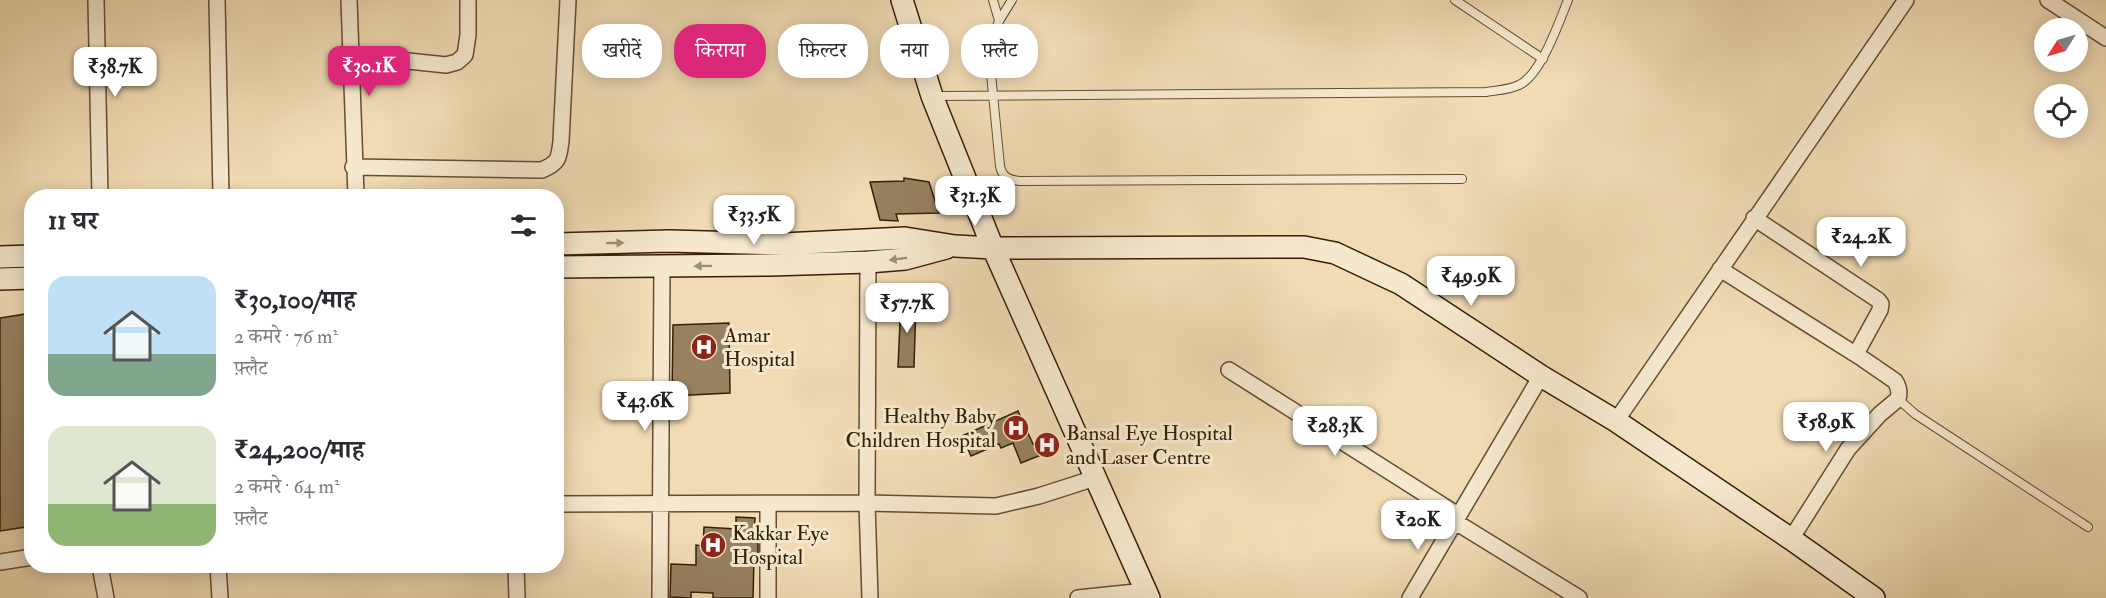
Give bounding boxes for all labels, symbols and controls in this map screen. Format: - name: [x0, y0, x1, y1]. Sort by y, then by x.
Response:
- north arrow: [2034, 18, 2088, 72]
- map controls: [2034, 18, 2088, 138]
- chip: खरीदें: [582, 24, 662, 78]
- chip: किराया: [674, 24, 766, 78]
- chip: फ़िल्टर: [778, 24, 868, 78]
- chip: नया: [880, 24, 949, 78]
- chip: फ़्लैट: [961, 24, 1038, 78]
- pin: ₹30.1K: [320, 46, 418, 97]
- pin: ₹38.7K: [66, 47, 164, 98]
- text: ₹30.1K: [342, 53, 396, 78]
- text: ₹38.7K: [88, 54, 142, 79]
- button: locate: [2034, 84, 2088, 138]
- pin: ₹31.3K: [926, 176, 1024, 227]
- text: ₹31.3K: [949, 183, 1001, 208]
- pin: ₹33.5K: [705, 195, 803, 246]
- text: ₹33.5K: [728, 202, 780, 227]
- text: 11 घर: [48, 205, 98, 237]
- icon: filters: [507, 209, 540, 242]
- pin: ₹24.2K: [1812, 217, 1910, 268]
- text: ₹24.2K: [1831, 224, 1891, 249]
- one-way arrow: [605, 238, 624, 248]
- one-way arrow: [889, 255, 908, 264]
- pin: ₹49.9K: [1422, 256, 1520, 307]
- one-way arrow: [694, 261, 713, 271]
- text: ₹49.9K: [1441, 263, 1501, 288]
- pin: ₹57.7K: [858, 283, 956, 334]
- text: ₹30,100/माह: [234, 284, 356, 316]
- text: ₹57.7K: [879, 290, 935, 315]
- icon: home: [96, 300, 168, 372]
- place label: Amar Hospital: [723, 322, 796, 373]
- text: 2 कमरे · 76 m²: [234, 324, 338, 349]
- hospital icon: Amar Hospital: [689, 332, 719, 362]
- text: फ़्लैट: [234, 356, 267, 381]
- pin: ₹43.6K: [596, 381, 694, 432]
- text: ₹43.6K: [616, 388, 674, 413]
- pin: ₹58.9K: [1777, 402, 1875, 453]
- place label: Healthy Baby Children Hospital: [846, 403, 997, 454]
- pin: ₹28.3K: [1286, 406, 1384, 457]
- text: ₹58.9K: [1797, 409, 1855, 434]
- hospital icon: Healthy Baby Children Hospital: [1001, 413, 1031, 443]
- text: ₹28.3K: [1307, 413, 1363, 438]
- place label: Bansal Eye Hospital and Laser Centre: [1066, 420, 1234, 471]
- hospital icon: Bansal Eye Hospital and Laser Centre: [1032, 430, 1062, 460]
- text: ₹24,200/माह: [234, 434, 364, 466]
- icon: home: [96, 450, 168, 522]
- text: 2 कमरे · 64 m²: [234, 474, 340, 499]
- pin: ₹20K: [1382, 500, 1454, 551]
- text: फ़्लैट: [234, 506, 267, 531]
- text: ₹20K: [1395, 507, 1441, 532]
- place label: Kakkar Eye Hospital: [732, 520, 829, 571]
- hospital icon: Kakkar Eye Hospital: [698, 530, 728, 560]

